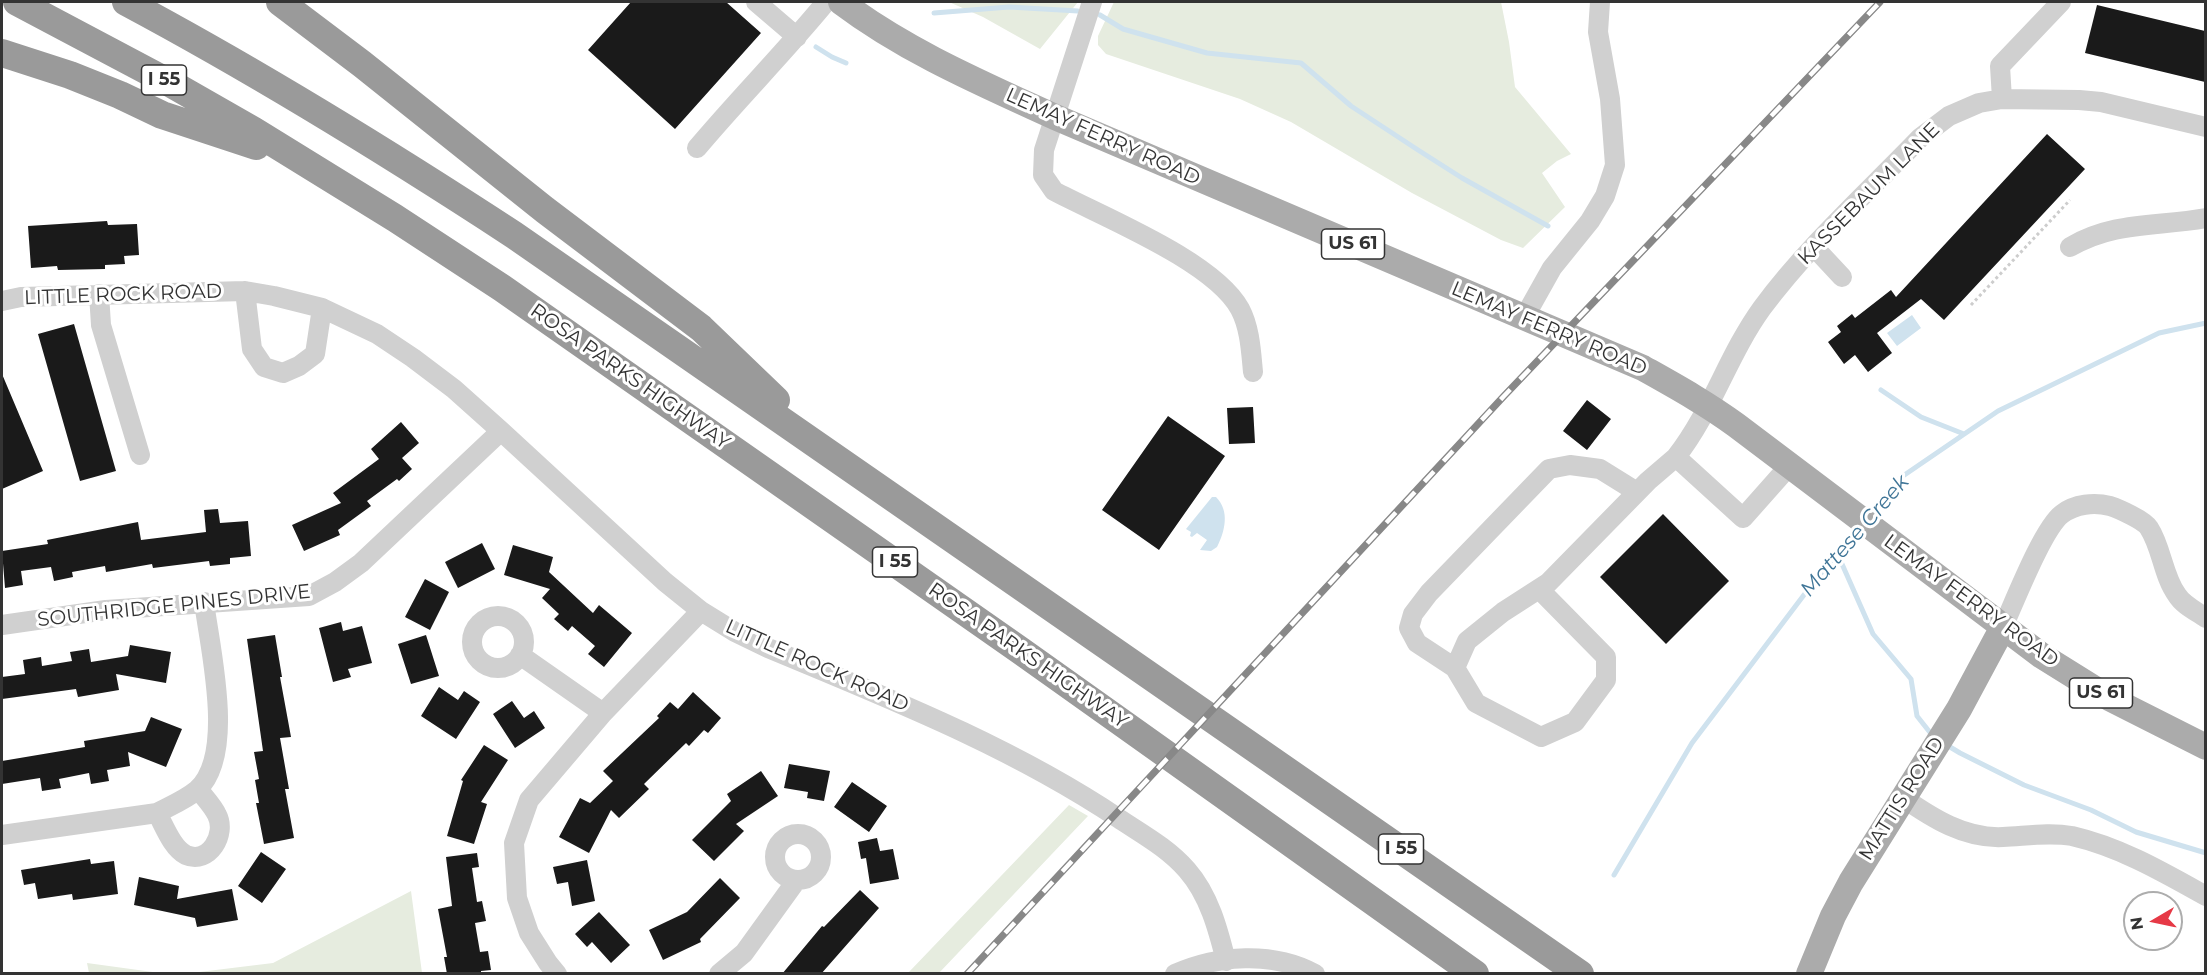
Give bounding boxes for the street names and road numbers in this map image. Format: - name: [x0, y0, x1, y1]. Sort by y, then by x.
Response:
- road number: I 55: [142, 65, 186, 95]
- street label: LEMAY FERRY ROAD: [1002, 83, 1204, 191]
- street label: KASSEBAUM LANE: [1793, 118, 1945, 270]
- road number: US 61: [1322, 229, 1384, 259]
- street label: LEMAY FERRY ROAD: [1448, 277, 1650, 381]
- street label: LITTLE ROCK ROAD: [24, 280, 222, 310]
- street label: ROSA PARKS HIGHWAY: [526, 299, 734, 455]
- street label: LEMAY FERRY ROAD: [1879, 530, 2063, 672]
- road number: I 55: [872, 547, 918, 577]
- street label: ROSA PARKS HIGHWAY: [924, 578, 1132, 734]
- street label: SOUTHRIDGE PINES DRIVE: [36, 580, 312, 632]
- street label: LITTLE ROCK ROAD: [722, 615, 912, 717]
- road number: US 61: [2070, 678, 2132, 708]
- street label: MATTIS ROAD: [1854, 733, 1950, 865]
- road number: I 55: [1378, 834, 1424, 864]

